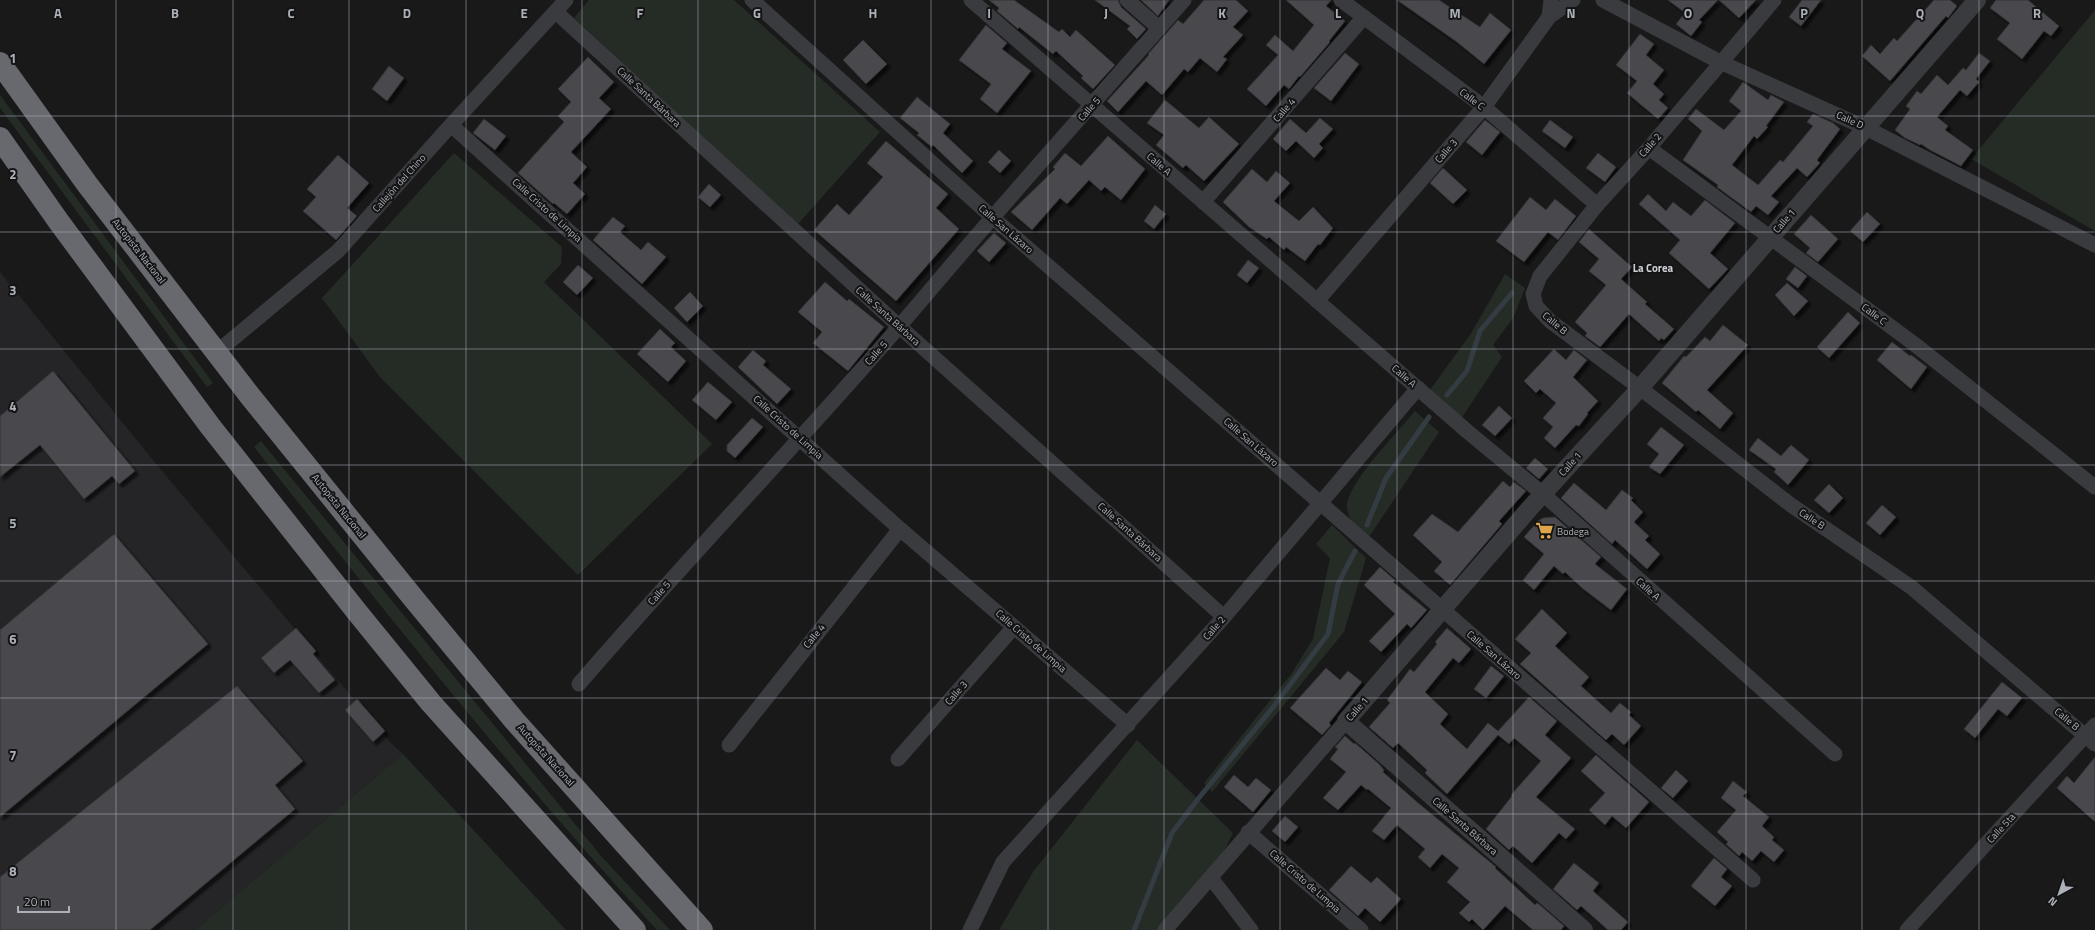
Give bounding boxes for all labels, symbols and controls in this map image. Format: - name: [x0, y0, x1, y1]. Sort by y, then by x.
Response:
- text: A: [54, 3, 62, 23]
- text: B: [171, 3, 179, 23]
- text: C: [287, 3, 295, 23]
- text: D: [403, 3, 411, 23]
- text: E: [520, 3, 528, 23]
- text: F: [637, 3, 644, 23]
- text: G: [753, 3, 761, 23]
- text: H: [869, 3, 877, 23]
- text: I: [987, 3, 991, 23]
- text: J: [1104, 3, 1108, 23]
- text: K: [1218, 3, 1226, 23]
- text: L: [1335, 3, 1341, 23]
- text: M: [1449, 3, 1461, 23]
- text: N: [1566, 3, 1576, 23]
- text: O: [1684, 3, 1692, 23]
- text: P: [1800, 3, 1808, 23]
- text: Q: [1916, 3, 1924, 23]
- text: R: [2033, 3, 2041, 23]
- text: 1: [9, 48, 17, 68]
- street label: Calle Santa Bárbara: [614, 63, 684, 131]
- street label: Calle C: [1456, 85, 1488, 114]
- street label: Calle 5: [1074, 93, 1104, 124]
- street label: Calle 4: [1269, 94, 1299, 125]
- street label: Calle D: [1834, 107, 1866, 133]
- street label: Calle 2: [1635, 130, 1665, 160]
- street label: Calle 3: [1431, 136, 1461, 166]
- street label: Calle A: [1143, 149, 1175, 179]
- street label: Callejón del Chino: [369, 151, 429, 215]
- text: 2: [9, 164, 17, 184]
- street label: Calle Cristo de Limpia: [509, 175, 585, 245]
- street label: Calle San Lázaro: [975, 201, 1037, 257]
- street label: Calle 1: [1769, 206, 1799, 236]
- street label: Autopista Nacional: [109, 215, 169, 287]
- district label: La Corea: [1633, 260, 1674, 276]
- text: 3: [9, 280, 17, 300]
- street label: Calle Santa Bárbara: [852, 283, 924, 349]
- street label: Calle C: [1858, 300, 1890, 329]
- street label: Calle B: [1539, 308, 1571, 338]
- street label: Calle 5: [861, 337, 891, 368]
- street label: Calle A: [1388, 361, 1420, 391]
- street label: Calle Cristo de Limpia: [750, 392, 826, 462]
- text: 4: [9, 396, 17, 416]
- street label: Calle San Lázaro: [1220, 414, 1282, 470]
- street label: Calle 1: [1555, 449, 1585, 479]
- street label: Autopista Nacional: [308, 471, 370, 541]
- street label: Calle Santa Bárbara: [1094, 499, 1166, 565]
- street label: Calle B: [1796, 505, 1828, 533]
- text: 5: [9, 513, 17, 533]
- supermarket icon: Bodega: [1534, 521, 1554, 541]
- place label: Bodega: [1557, 524, 1589, 539]
- street label: Calle A: [1632, 574, 1664, 604]
- street label: Calle 5: [644, 577, 674, 608]
- street label: Calle Cristo de Limpia: [992, 606, 1070, 676]
- street label: Calle 2: [1199, 613, 1229, 643]
- street label: Calle 4: [799, 620, 829, 652]
- street label: Calle San Lázaro: [1463, 627, 1525, 683]
- text: 6: [9, 629, 17, 649]
- street label: Calle 3: [941, 678, 971, 708]
- street label: Calle 1: [1342, 694, 1372, 724]
- street label: Calle B: [2051, 704, 2083, 734]
- street label: Autopista Nacional: [514, 721, 578, 789]
- text: 7: [9, 745, 17, 765]
- street label: Calle Santa Bárbara: [1429, 793, 1501, 859]
- street label: Calle 5ta: [1983, 810, 2019, 846]
- street label: Calle Cristo de Limpia: [1266, 846, 1344, 916]
- text: 8: [9, 861, 17, 881]
- north arrow: [2039, 874, 2079, 914]
- scale bar: [18, 888, 69, 914]
- text: 20 m: [24, 892, 50, 911]
- text: N: [2045, 893, 2061, 910]

